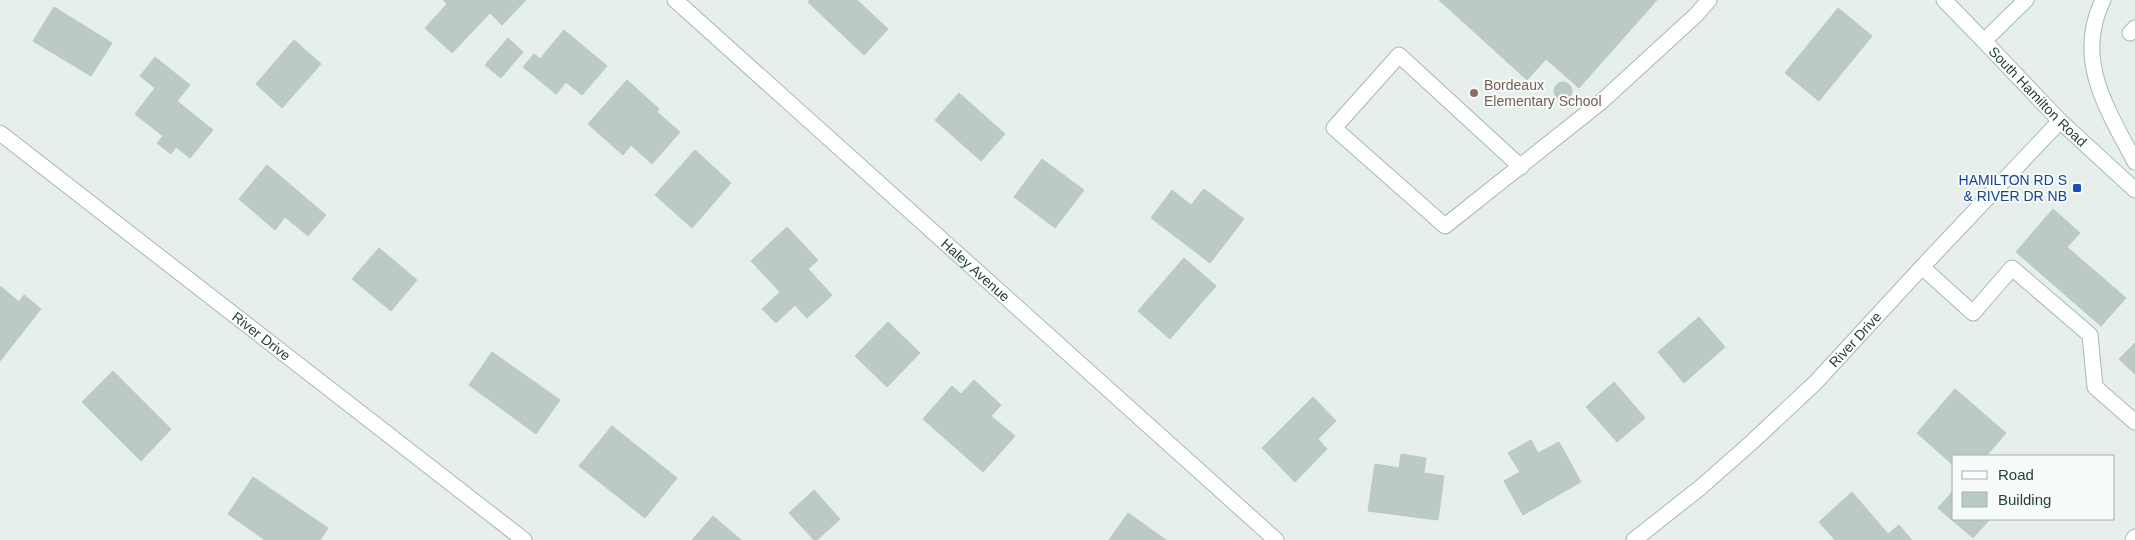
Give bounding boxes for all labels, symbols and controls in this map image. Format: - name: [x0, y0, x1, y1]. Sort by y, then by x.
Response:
- street label: South Hamilton Road: [1986, 43, 2090, 150]
- place label: Bordeaux Elementary School: [1484, 77, 1602, 109]
- marker: Bordeaux Elementary School: [1468, 87, 1480, 99]
- place label: HAMILTON RD S & RIVER DR NB: [1959, 172, 2067, 204]
- marker: HAMILTON RD S & RIVER DR NB: [2071, 182, 2083, 194]
- street label: Haley Avenue: [938, 235, 1013, 305]
- street label: River Drive: [229, 308, 294, 364]
- street label: River Drive: [1826, 308, 1885, 370]
- legend: [1952, 455, 2115, 520]
- text: Road: [1998, 466, 2034, 483]
- text: Building: [1998, 491, 2051, 508]

